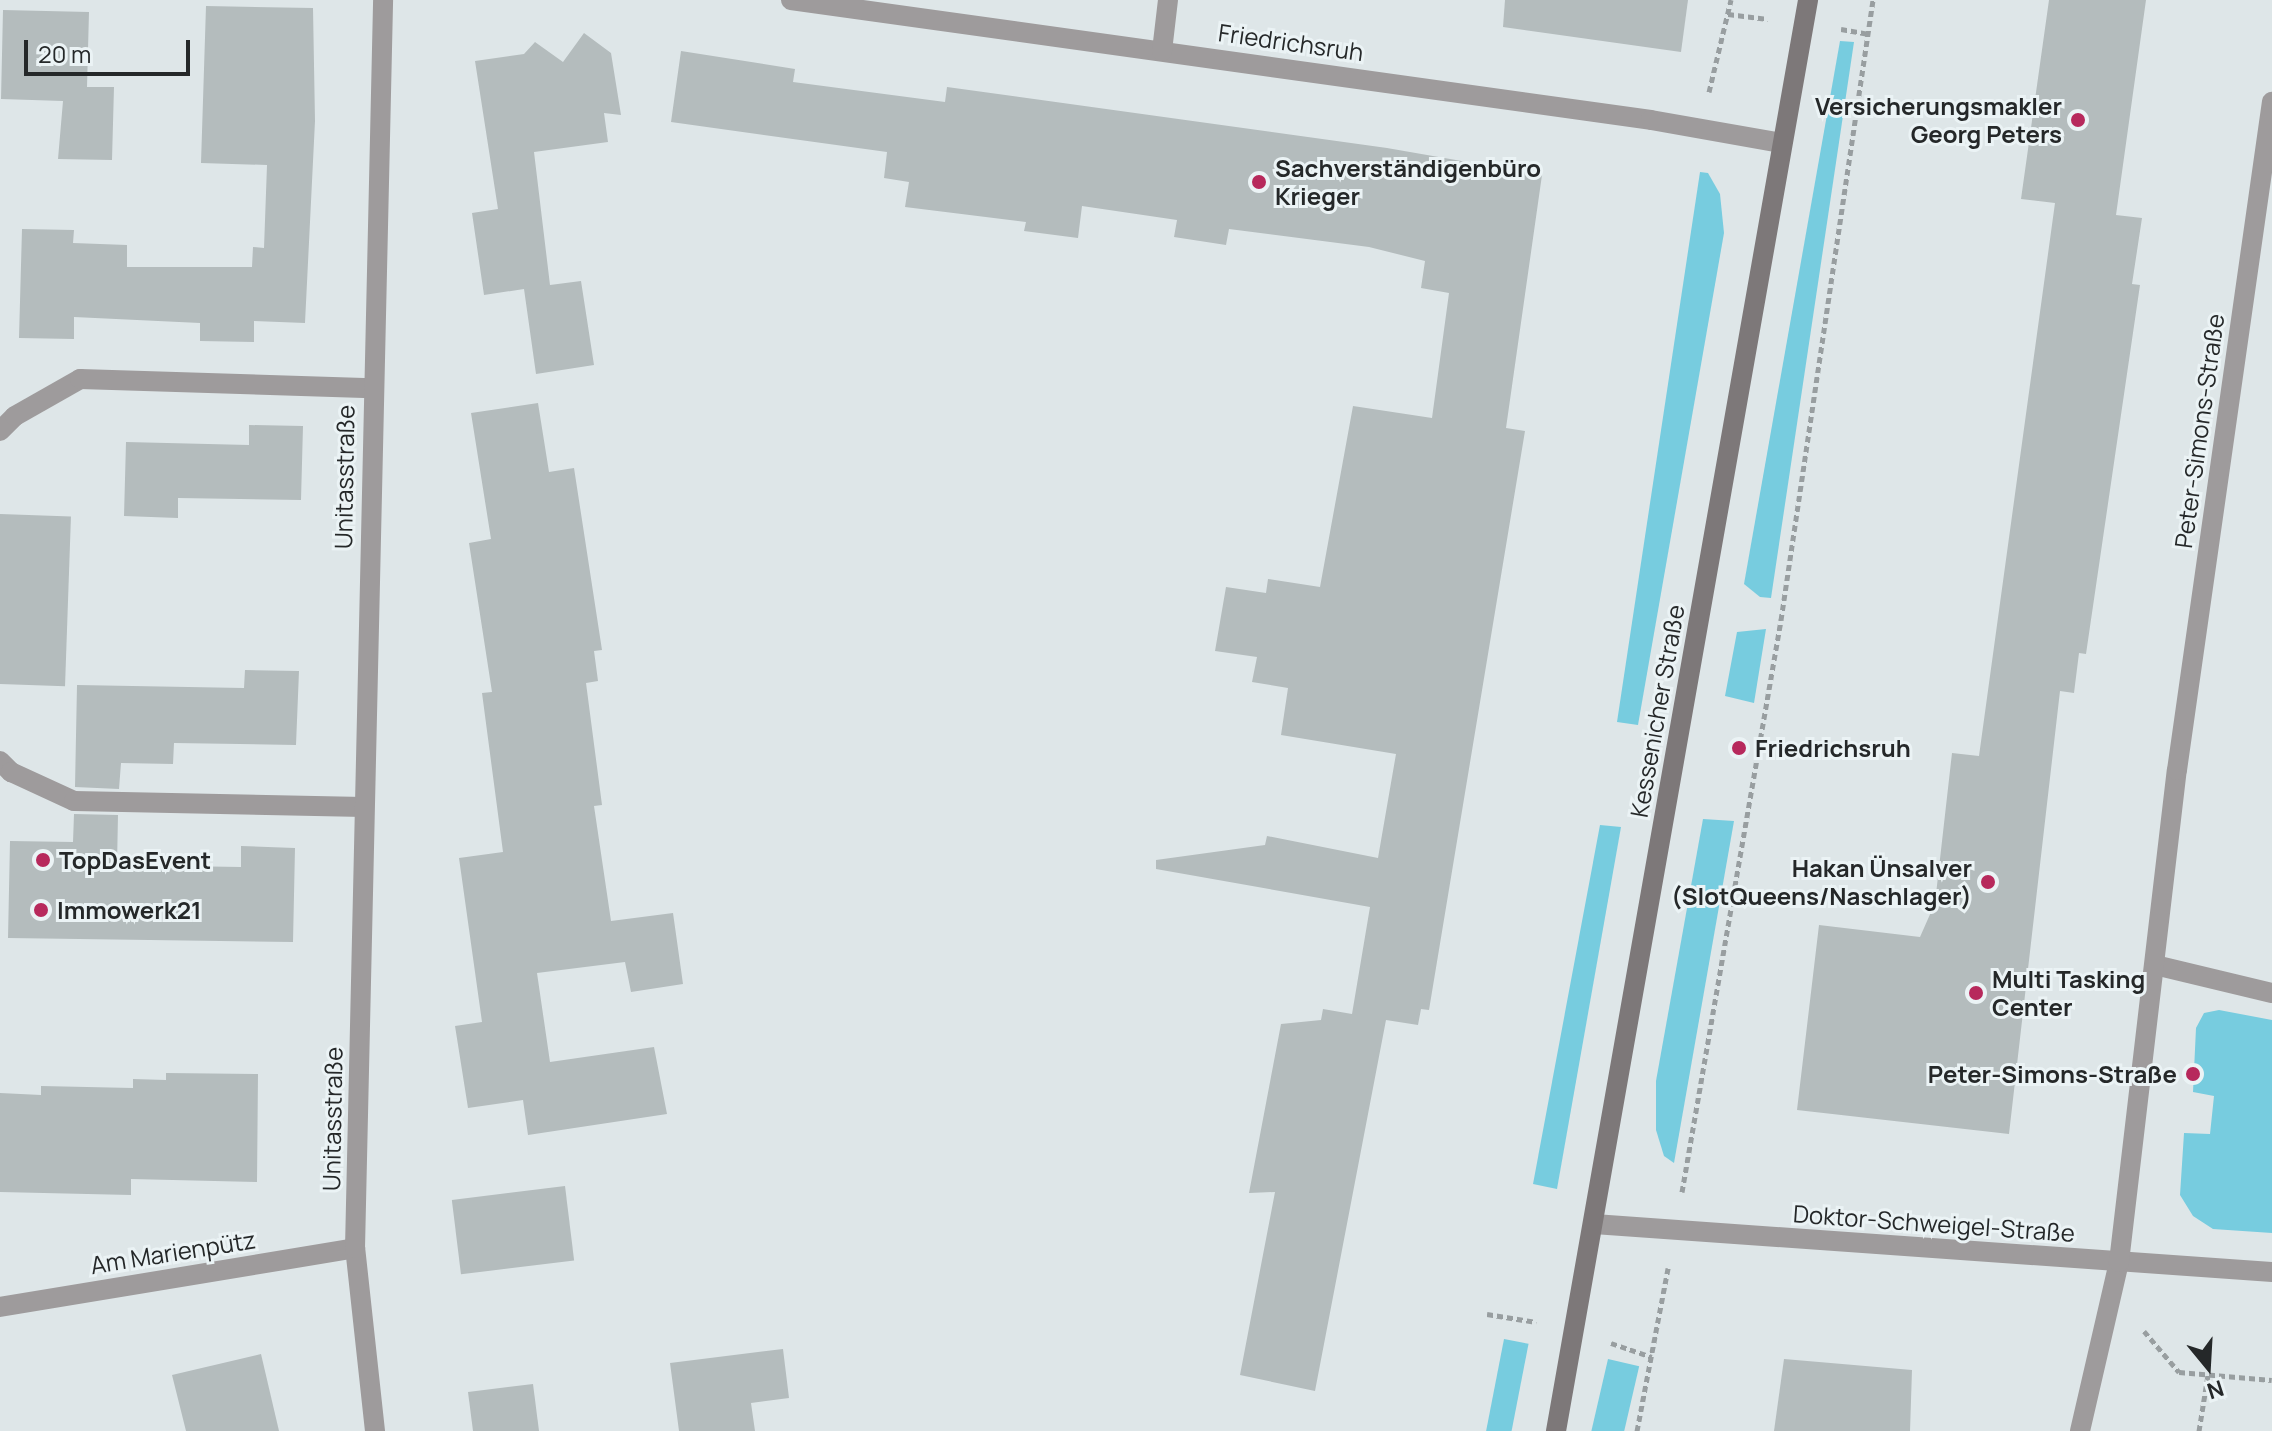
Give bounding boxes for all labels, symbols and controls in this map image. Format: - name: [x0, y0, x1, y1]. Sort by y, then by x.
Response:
- street label: Friedrichsruh: [1217, 18, 1365, 66]
- scale bar: [28, 24, 194, 74]
- text: 20 m: [38, 37, 91, 70]
- place label: Versicherungsmakler Georg Peters: [1815, 92, 2062, 148]
- marker: Versicherungsmakler Georg Peters: [2069, 111, 2087, 129]
- place label: Sachverständigenbüro Krieger: [1275, 154, 1541, 210]
- marker: Sachverständigenbüro Krieger: [1250, 173, 1268, 191]
- street label: Peter-Simons-Straße: [2168, 312, 2230, 550]
- street label: Unitasstraße: [328, 405, 360, 549]
- street label: Kessenicher Straße: [1624, 602, 1690, 820]
- place label: Friedrichsruh: [1755, 734, 1911, 762]
- marker: Friedrichsruh: [1730, 739, 1748, 757]
- place label: TopDasEvent: [59, 846, 211, 874]
- marker: TopDasEvent: [34, 851, 52, 869]
- place label: Hakan Ünsalver (SlotQueens/Naschlager): [1671, 854, 1972, 910]
- marker: Hakan Ünsalver (SlotQueens/Naschlager): [1979, 873, 1997, 891]
- place label: Immowerk21: [57, 896, 202, 924]
- marker: Immowerk21: [32, 901, 50, 919]
- place label: Multi Tasking Center: [1992, 965, 2145, 1021]
- marker: Multi Tasking Center: [1967, 984, 1985, 1002]
- street label: Unitasstraße: [316, 1047, 348, 1191]
- place label: Peter-Simons-Straße: [1928, 1060, 2177, 1088]
- marker: Peter-Simons-Straße: [2184, 1065, 2202, 1083]
- street label: Doktor-Schweigel-Straße: [1792, 1199, 2076, 1247]
- street label: Am Marienpütz: [88, 1225, 258, 1279]
- north arrow: [2168, 1327, 2248, 1407]
- text: N: [2203, 1373, 2228, 1407]

